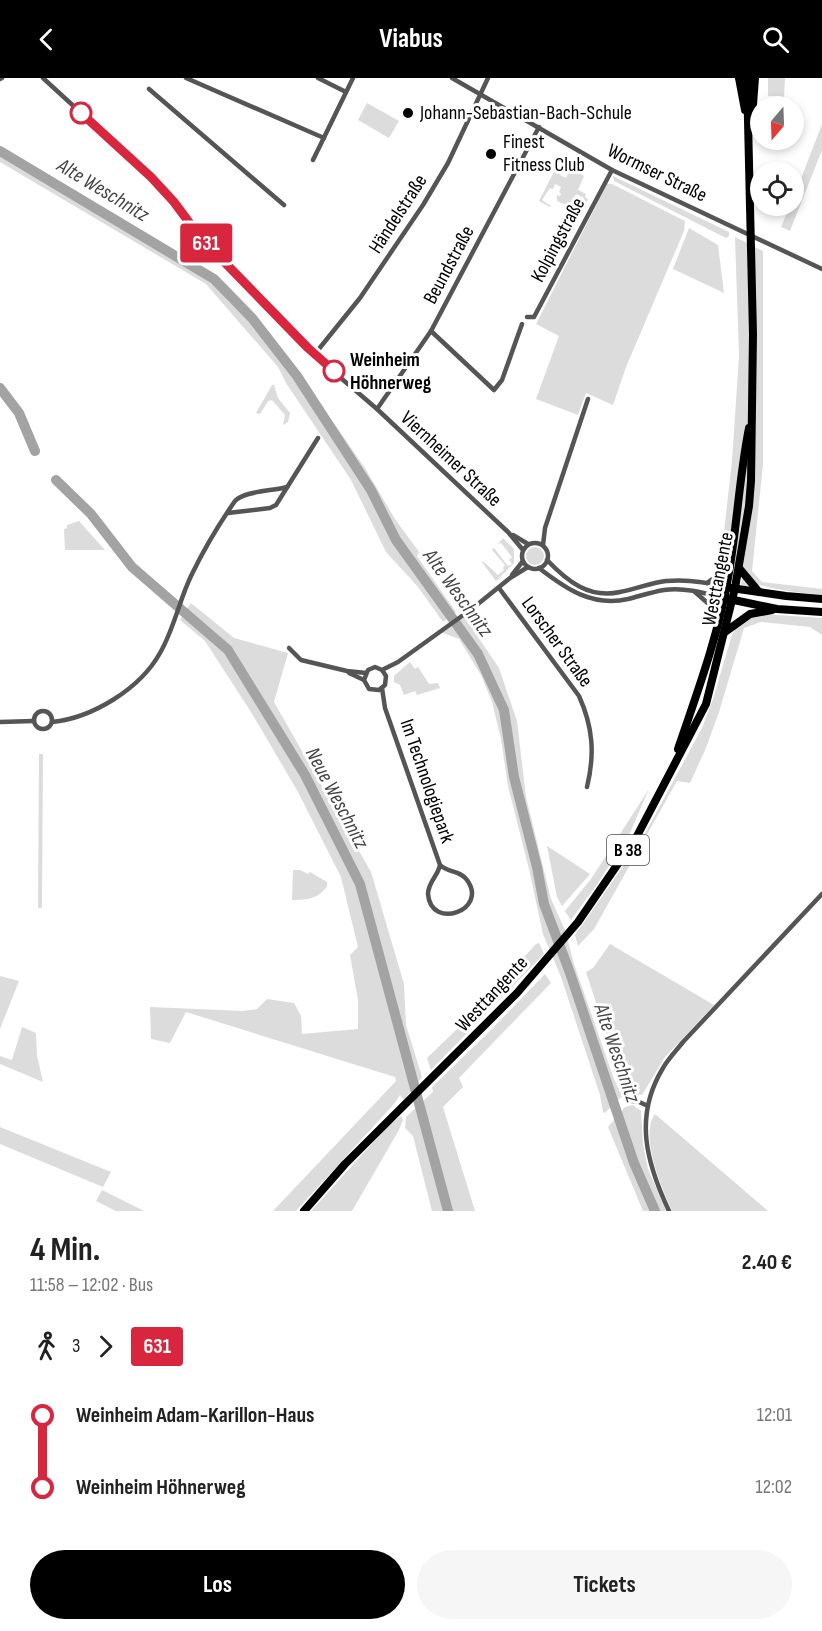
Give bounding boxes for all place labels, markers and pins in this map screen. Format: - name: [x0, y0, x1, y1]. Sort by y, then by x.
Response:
- place label: Johann-Sebastian-Bach-Schule: [419, 101, 632, 125]
- unlabelled marker: [70, 102, 92, 124]
- marker: Johann-Sebastian-Bach-Schule: [401, 106, 415, 120]
- place label: Finest Fitness Club: [503, 130, 585, 177]
- marker: Finest Fitness Club: [484, 147, 498, 161]
- place label: Weinheim Höhnerweg: [350, 348, 432, 395]
- marker: Weinheim Höhnerweg: [323, 360, 345, 382]

